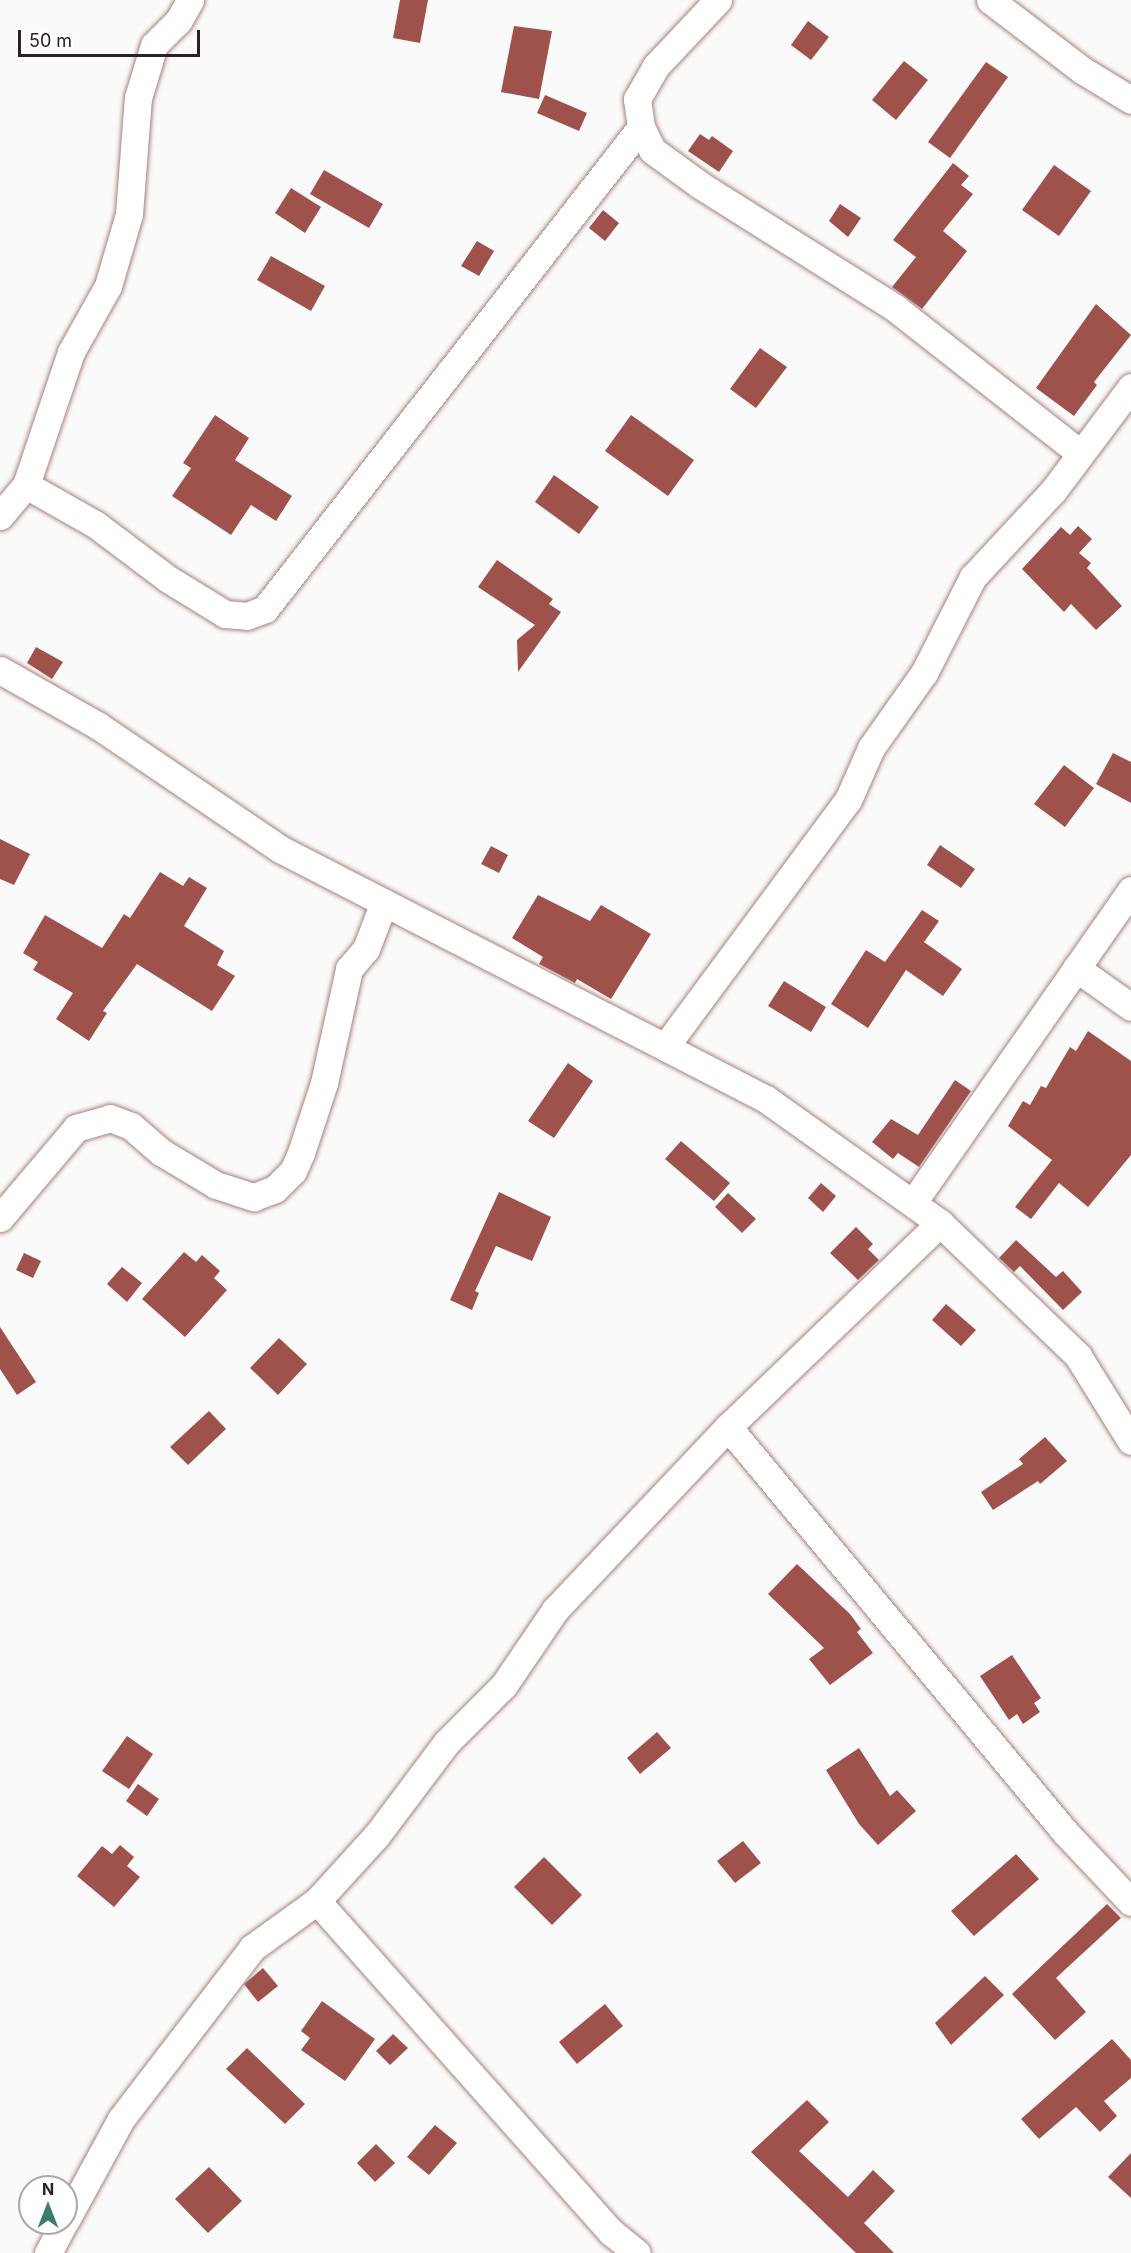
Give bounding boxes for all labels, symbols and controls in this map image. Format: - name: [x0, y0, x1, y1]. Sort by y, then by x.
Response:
- scale bar: [21, 18, 202, 56]
- text: 50 m: [29, 30, 72, 51]
- north arrow: [18, 2175, 78, 2235]
- text: N: [42, 2179, 54, 2199]

